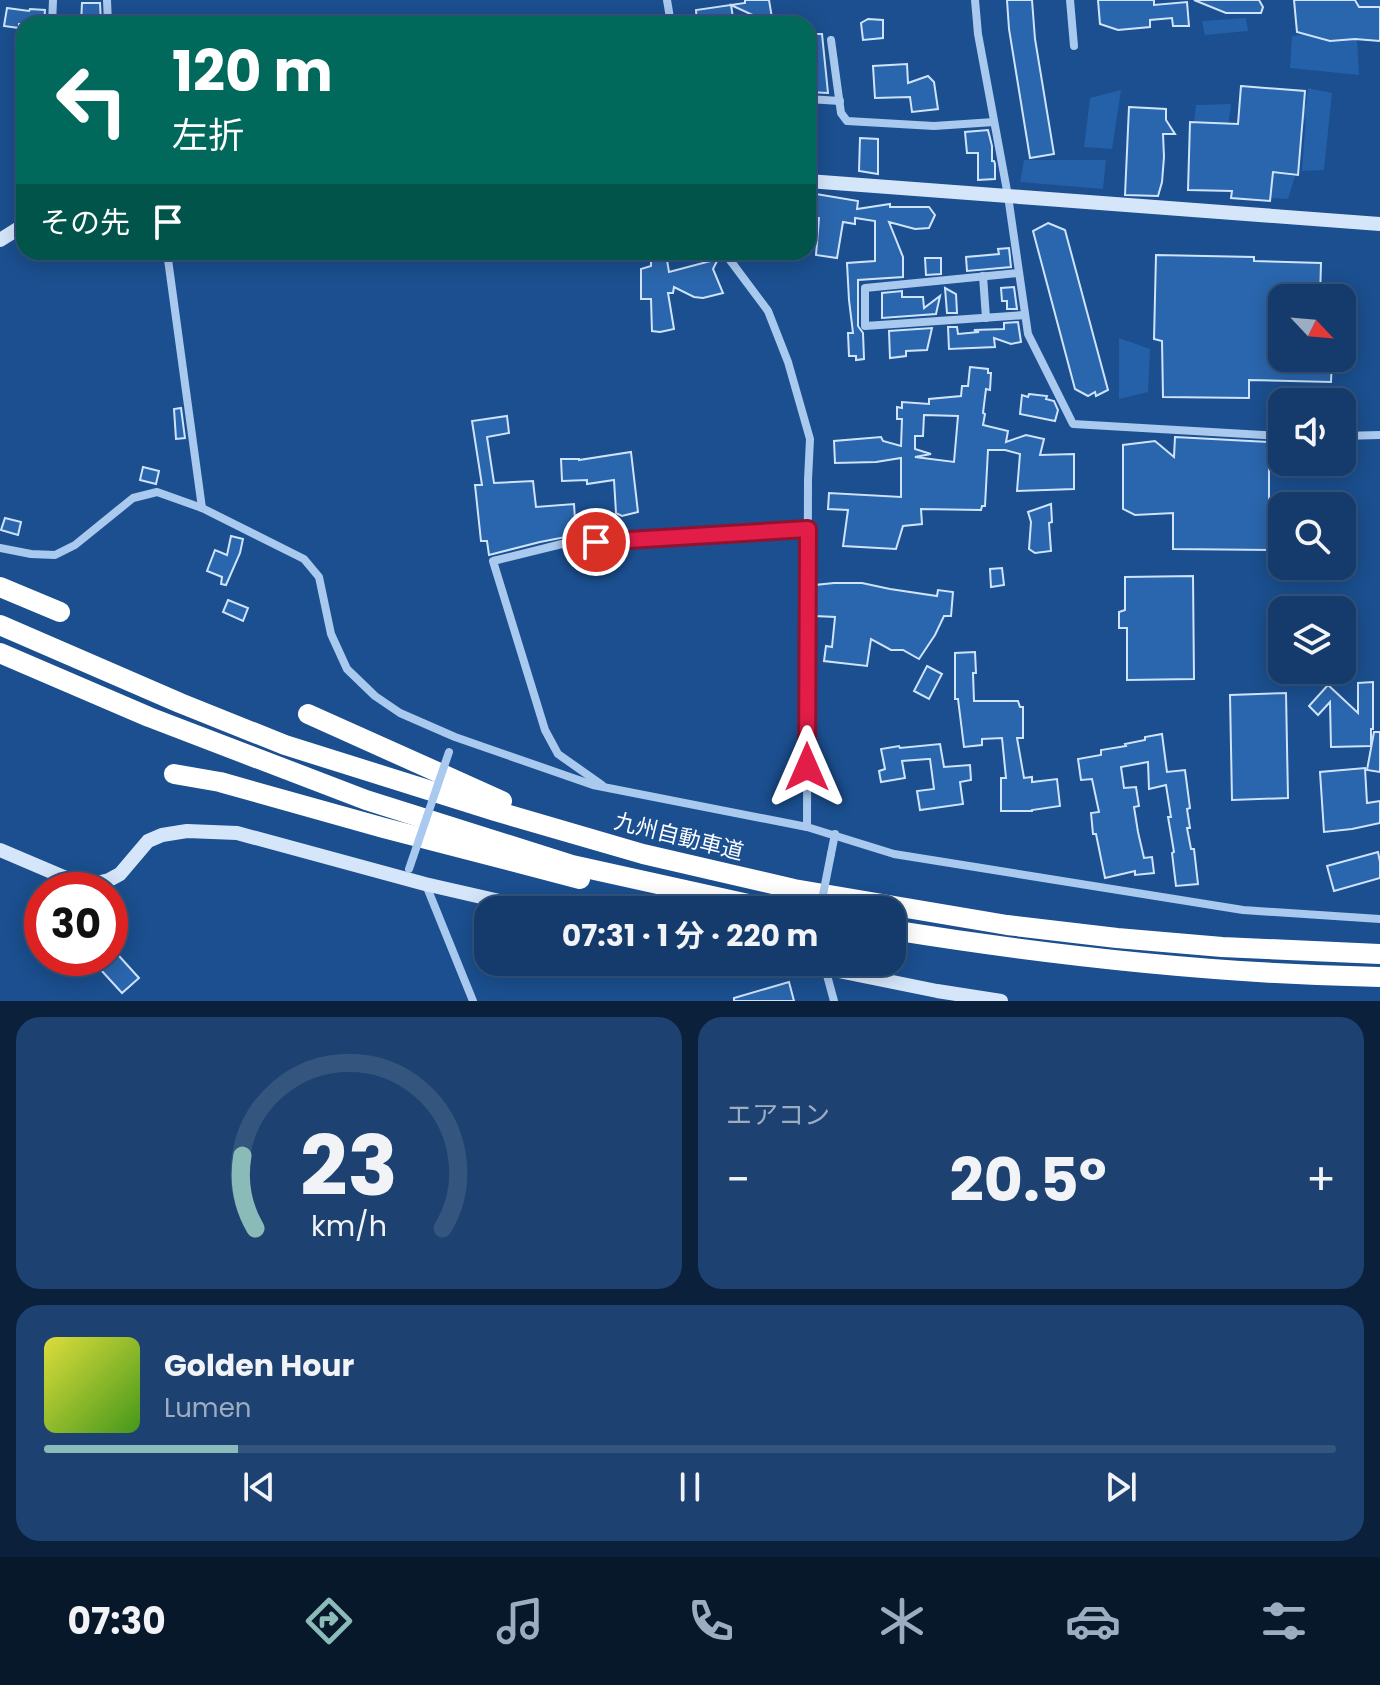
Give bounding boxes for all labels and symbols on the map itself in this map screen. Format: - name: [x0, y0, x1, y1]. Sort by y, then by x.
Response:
- north arrow: [1268, 284, 1356, 372]
- pin: [562, 508, 630, 576]
- position arrow: [765, 725, 849, 809]
- street label: 九州自動車道: [611, 805, 747, 867]
- speed limit sign: 30: [24, 872, 128, 976]

